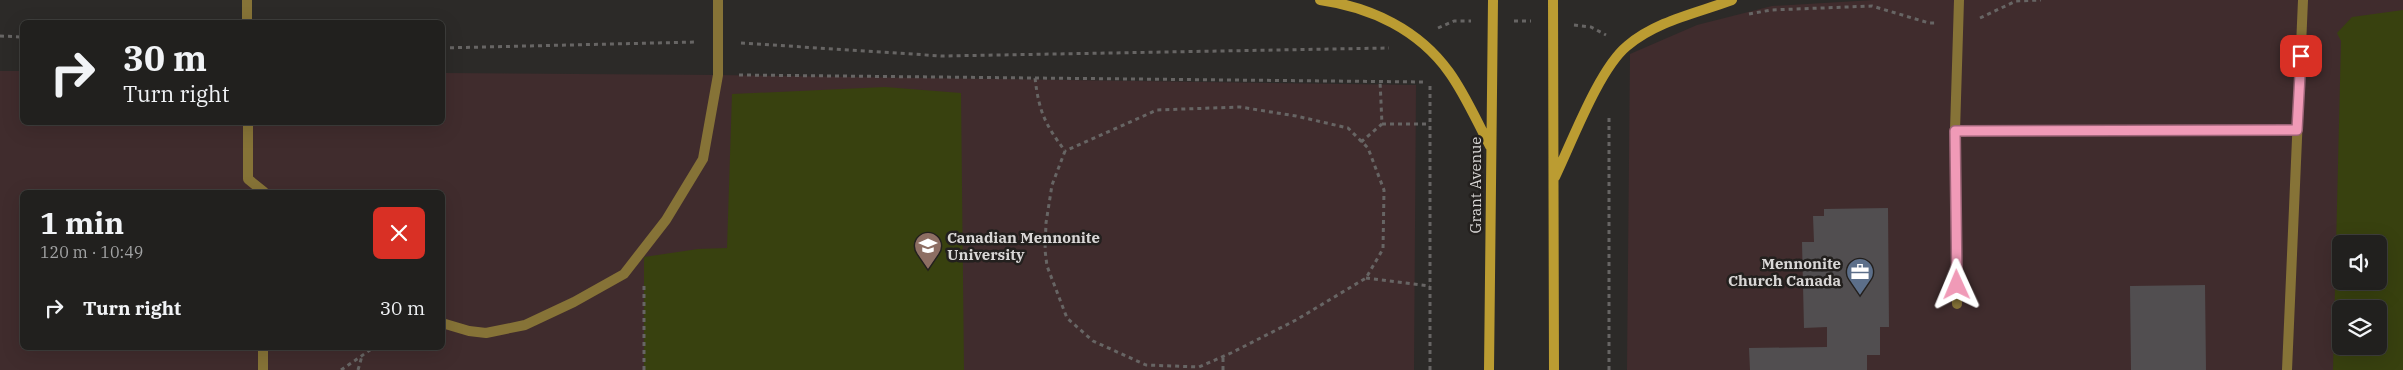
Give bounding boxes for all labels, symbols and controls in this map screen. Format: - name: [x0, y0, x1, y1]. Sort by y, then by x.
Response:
- text: 30 m: [123, 35, 207, 81]
- pin: [2280, 35, 2322, 77]
- icon: right: [40, 40, 105, 105]
- icon: arrive: [2287, 42, 2315, 70]
- text: Turn right: [123, 79, 230, 108]
- street label: Grant Avenue: [1466, 137, 1485, 233]
- text: 1 min: [40, 203, 124, 242]
- button: close: [373, 207, 425, 259]
- place label: Canadian Mennonite University: [947, 228, 1100, 264]
- school or university icon: Canadian Mennonite University: [913, 231, 943, 270]
- map controls: [2332, 235, 2387, 355]
- button: sound: [2332, 235, 2387, 290]
- text: 120 m · 10:49: [40, 242, 143, 262]
- place label: Mennonite Church Canada: [1728, 254, 1841, 290]
- office icon: Mennonite Church Canada: [1845, 257, 1875, 296]
- position arrow: [1930, 258, 1982, 310]
- icon: right: [40, 294, 68, 322]
- text: Turn right: [83, 296, 181, 320]
- text: 30 m: [380, 296, 425, 320]
- button: layers: [2332, 300, 2387, 355]

